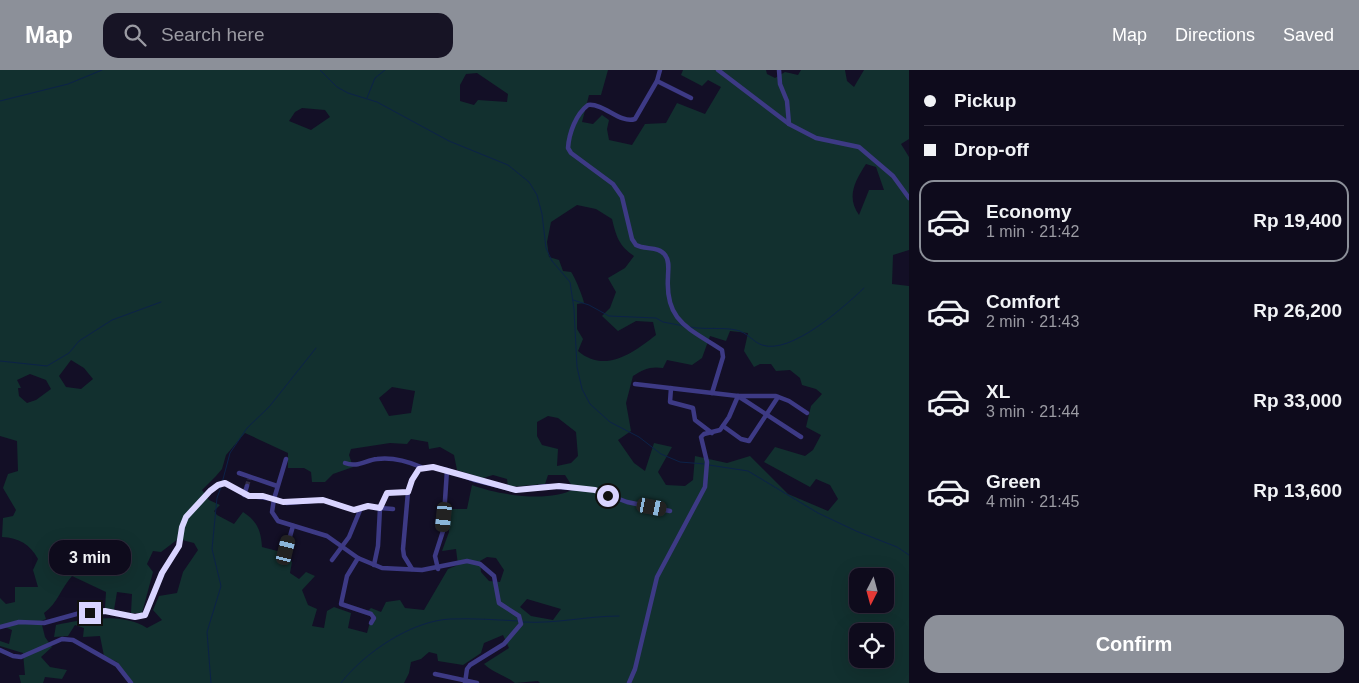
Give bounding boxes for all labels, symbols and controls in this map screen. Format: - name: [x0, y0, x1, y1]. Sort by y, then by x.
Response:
- search box: [103, 13, 453, 58]
- text: Map: [25, 21, 73, 48]
- icon: search: [121, 21, 149, 49]
- text: Search here: [161, 24, 265, 45]
- text: Map: [1112, 25, 1147, 45]
- text: Directions: [1175, 25, 1255, 45]
- text: Saved: [1283, 25, 1334, 45]
- text: Pickup: [954, 90, 1016, 111]
- text: Drop-off: [954, 139, 1029, 160]
- icon: car: [926, 199, 971, 244]
- text: Economy: [986, 201, 1072, 222]
- text: Rp 19,400: [1253, 210, 1342, 231]
- text: 1 min · 21:42: [986, 223, 1079, 240]
- icon: car: [926, 289, 971, 334]
- text: Comfort: [986, 291, 1060, 312]
- text: Rp 26,200: [1253, 300, 1342, 321]
- text: 2 min · 21:43: [986, 313, 1079, 330]
- icon: car: [926, 379, 971, 424]
- text: XL: [986, 381, 1010, 402]
- text: Rp 33,000: [1253, 390, 1342, 411]
- text: 3 min · 21:44: [986, 403, 1079, 420]
- icon: car: [926, 469, 971, 514]
- text: Green: [986, 471, 1041, 492]
- text: Rp 13,600: [1253, 480, 1342, 501]
- route start: [597, 485, 619, 507]
- text: 4 min · 21:45: [986, 493, 1079, 510]
- car: [635, 497, 668, 517]
- car: [434, 501, 453, 533]
- car: [275, 534, 296, 566]
- callout: 3 min: [49, 540, 131, 576]
- text: 3 min: [69, 549, 111, 566]
- north arrow: [849, 568, 894, 612]
- map controls: [849, 568, 894, 668]
- route end: [79, 602, 101, 624]
- button: Confirm: [924, 615, 1344, 673]
- button: locate: [849, 623, 894, 668]

